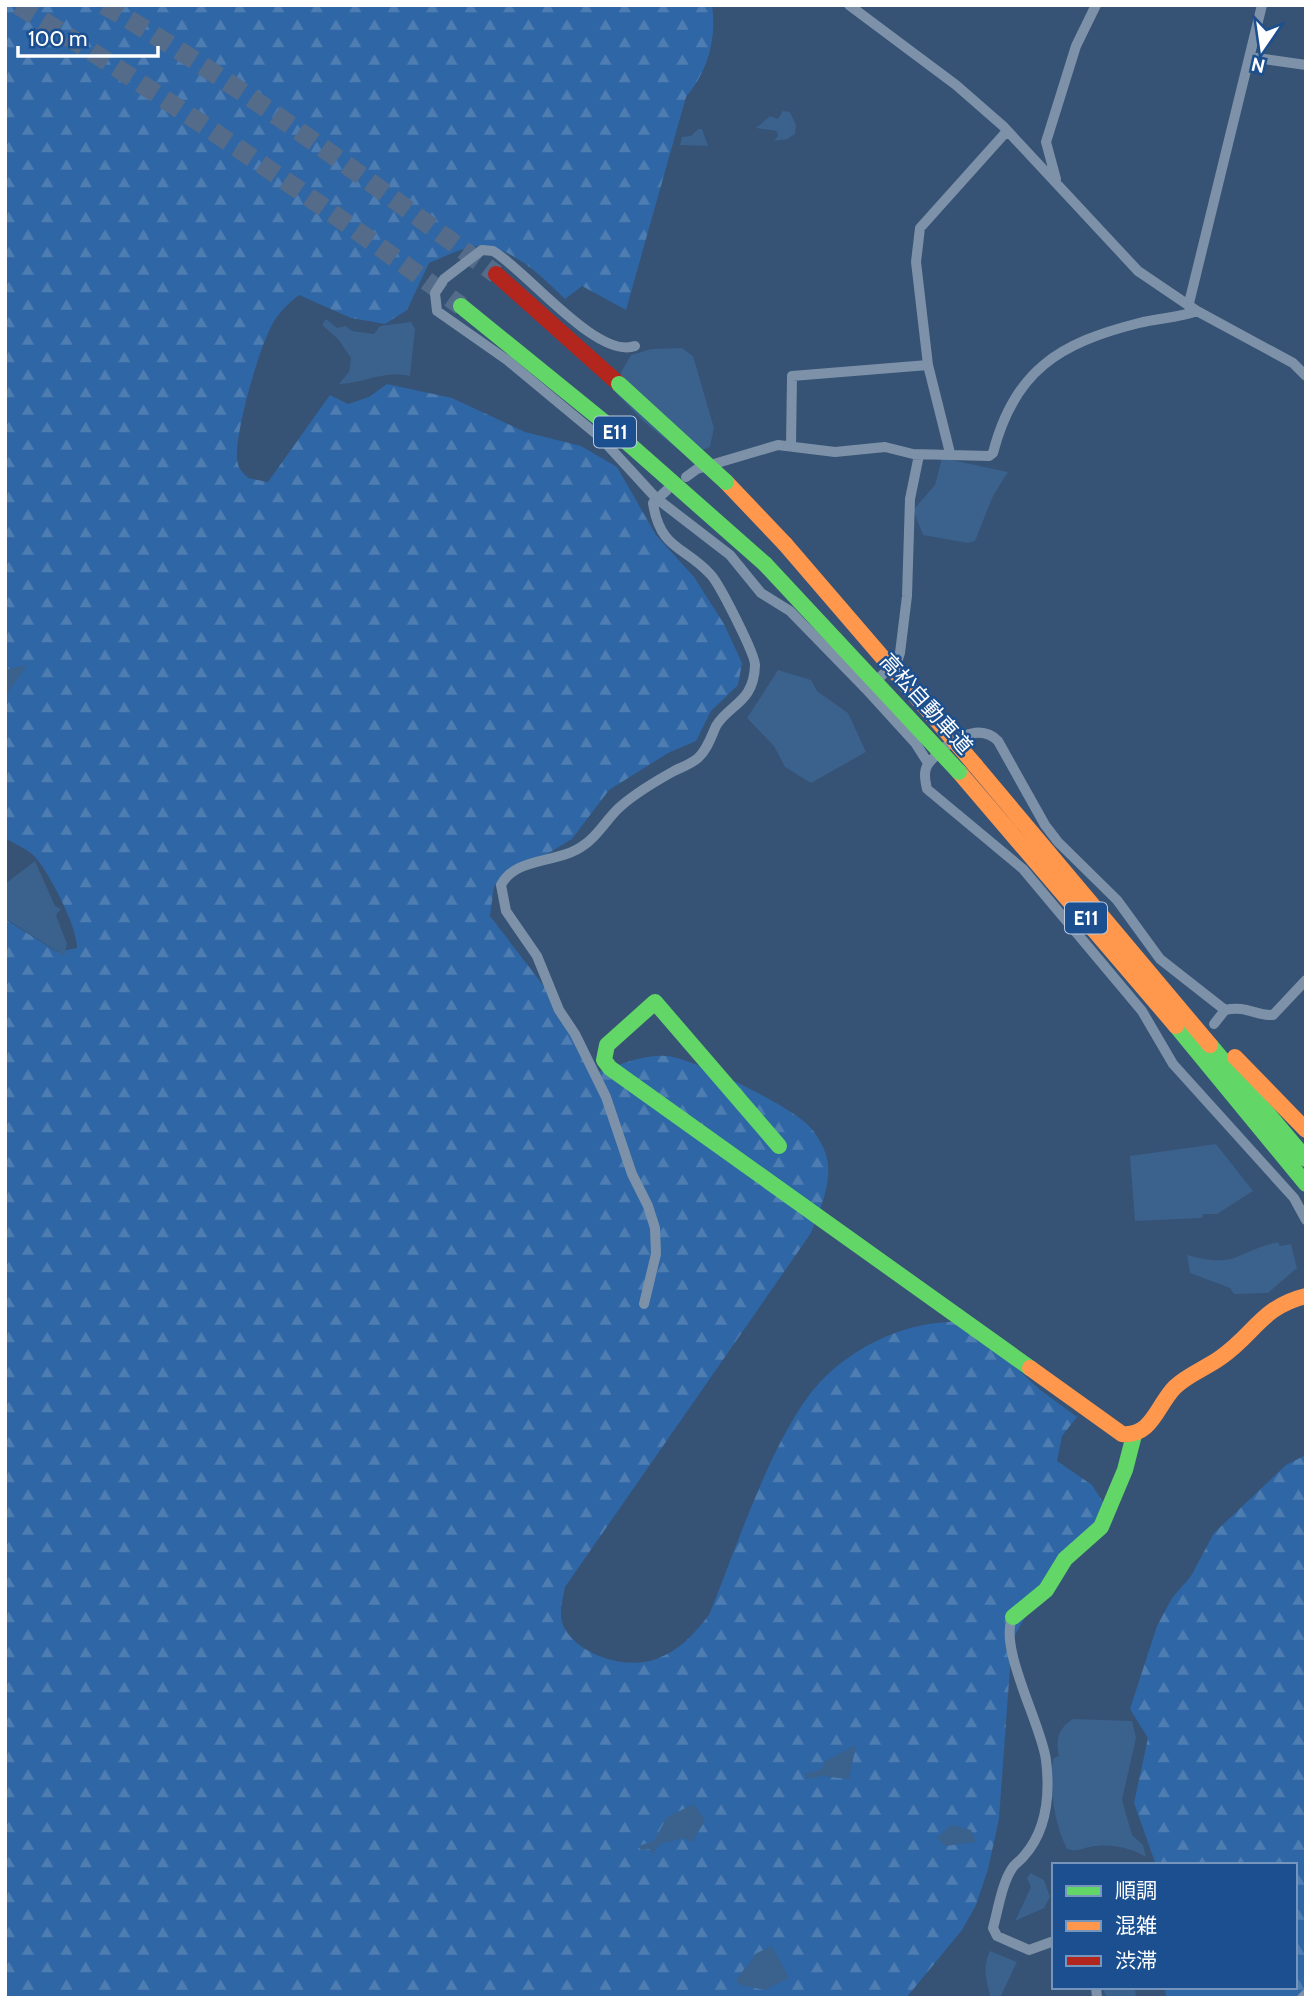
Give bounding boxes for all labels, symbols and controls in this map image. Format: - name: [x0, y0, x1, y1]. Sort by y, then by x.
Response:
- scale bar: [18, 14, 158, 58]
- north arrow: [1227, 14, 1297, 84]
- text: 100 m: [28, 26, 87, 51]
- text: N: [1249, 52, 1267, 78]
- road number: E11: [594, 416, 636, 448]
- street label: 高松自動車道: [875, 648, 978, 759]
- road number: E11: [1065, 902, 1107, 934]
- legend: [1052, 1863, 1297, 1989]
- text: 順調: [1115, 1878, 1157, 1903]
- text: 混雑: [1115, 1913, 1157, 1938]
- text: 渋滞: [1115, 1948, 1157, 1973]

